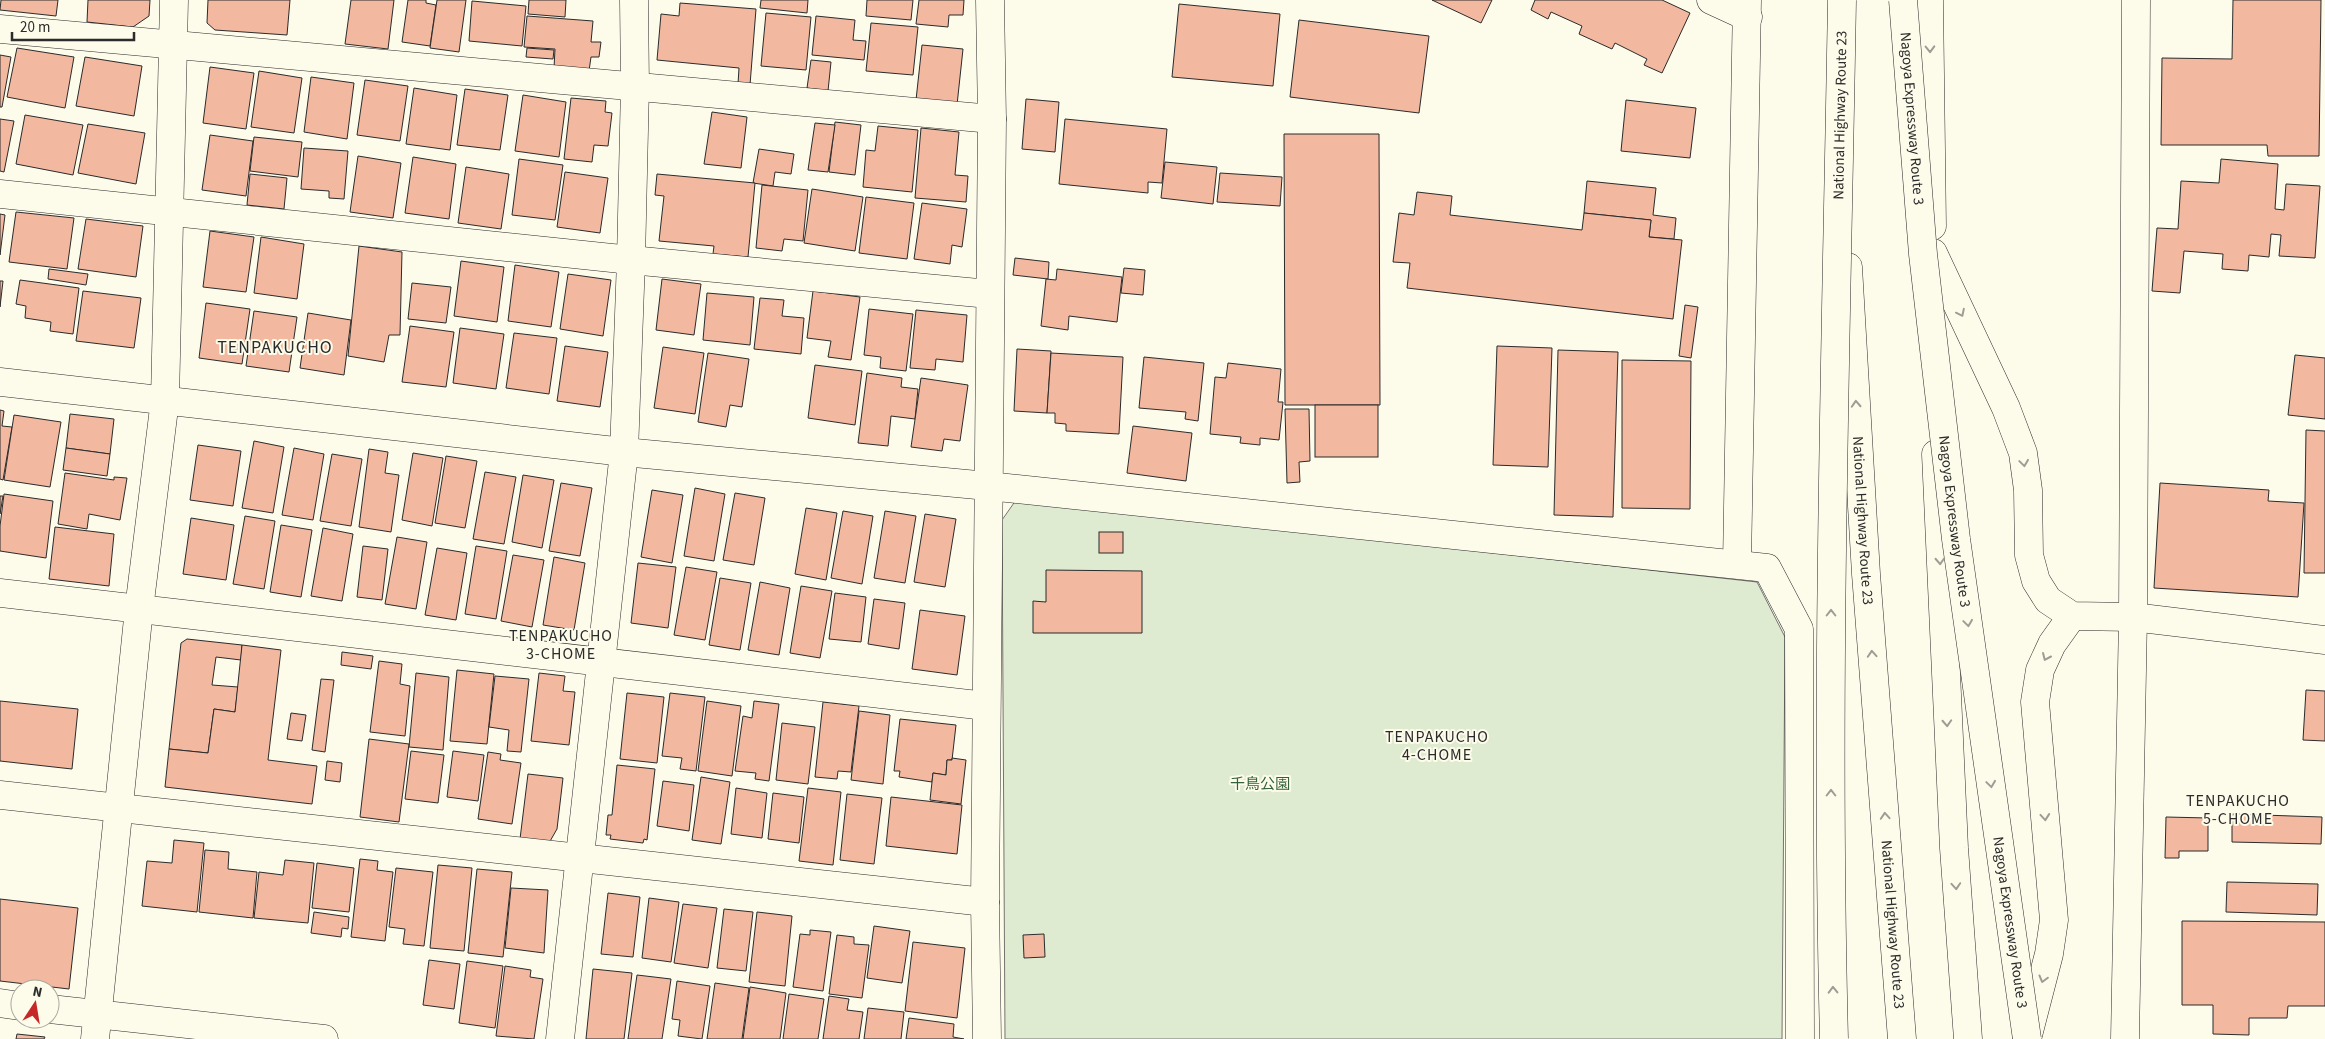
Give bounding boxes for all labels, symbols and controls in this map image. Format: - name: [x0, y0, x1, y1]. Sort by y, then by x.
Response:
- scale bar: [12, 10, 135, 42]
- text: 20 m: [20, 17, 50, 38]
- street label: National Highway Route 23: [1828, 30, 1852, 200]
- street label: Nagoya Expressway Route 3: [1895, 31, 1929, 206]
- one-way arrow: [1925, 45, 1935, 53]
- one-way arrow: [1955, 308, 1965, 317]
- district label: TENPAKUCHO: [217, 335, 333, 360]
- one-way arrow: [1850, 400, 1861, 408]
- street label: Nagoya Expressway Route 3: [1933, 434, 1976, 609]
- street label: National Highway Route 23: [1847, 436, 1878, 606]
- one-way arrow: [2018, 459, 2029, 467]
- one-way arrow: [1934, 557, 1945, 565]
- one-way arrow: [1826, 609, 1837, 617]
- one-way arrow: [1962, 618, 1972, 627]
- district label: TENPAKUCHO 3-CHOME: [509, 625, 613, 665]
- one-way arrow: [1867, 650, 1878, 658]
- one-way arrow: [2042, 652, 2053, 661]
- one-way arrow: [1942, 720, 1953, 728]
- district label: TENPAKUCHO 4-CHOME: [1385, 726, 1489, 766]
- park label: 千鳥公園: [1230, 774, 1290, 795]
- one-way arrow: [1985, 780, 1996, 788]
- one-way arrow: [1826, 789, 1836, 796]
- district label: TENPAKUCHO 5-CHOME: [2186, 790, 2290, 830]
- one-way arrow: [1880, 812, 1891, 820]
- one-way arrow: [2040, 814, 2051, 822]
- street label: Nagoya Expressway Route 3: [1987, 835, 2033, 1010]
- street label: National Highway Route 23: [1876, 839, 1910, 1010]
- one-way arrow: [1951, 882, 1962, 890]
- one-way arrow: [2038, 974, 2049, 983]
- north arrow: [10, 979, 60, 1029]
- text: N: [31, 982, 44, 1003]
- one-way arrow: [1828, 986, 1838, 994]

